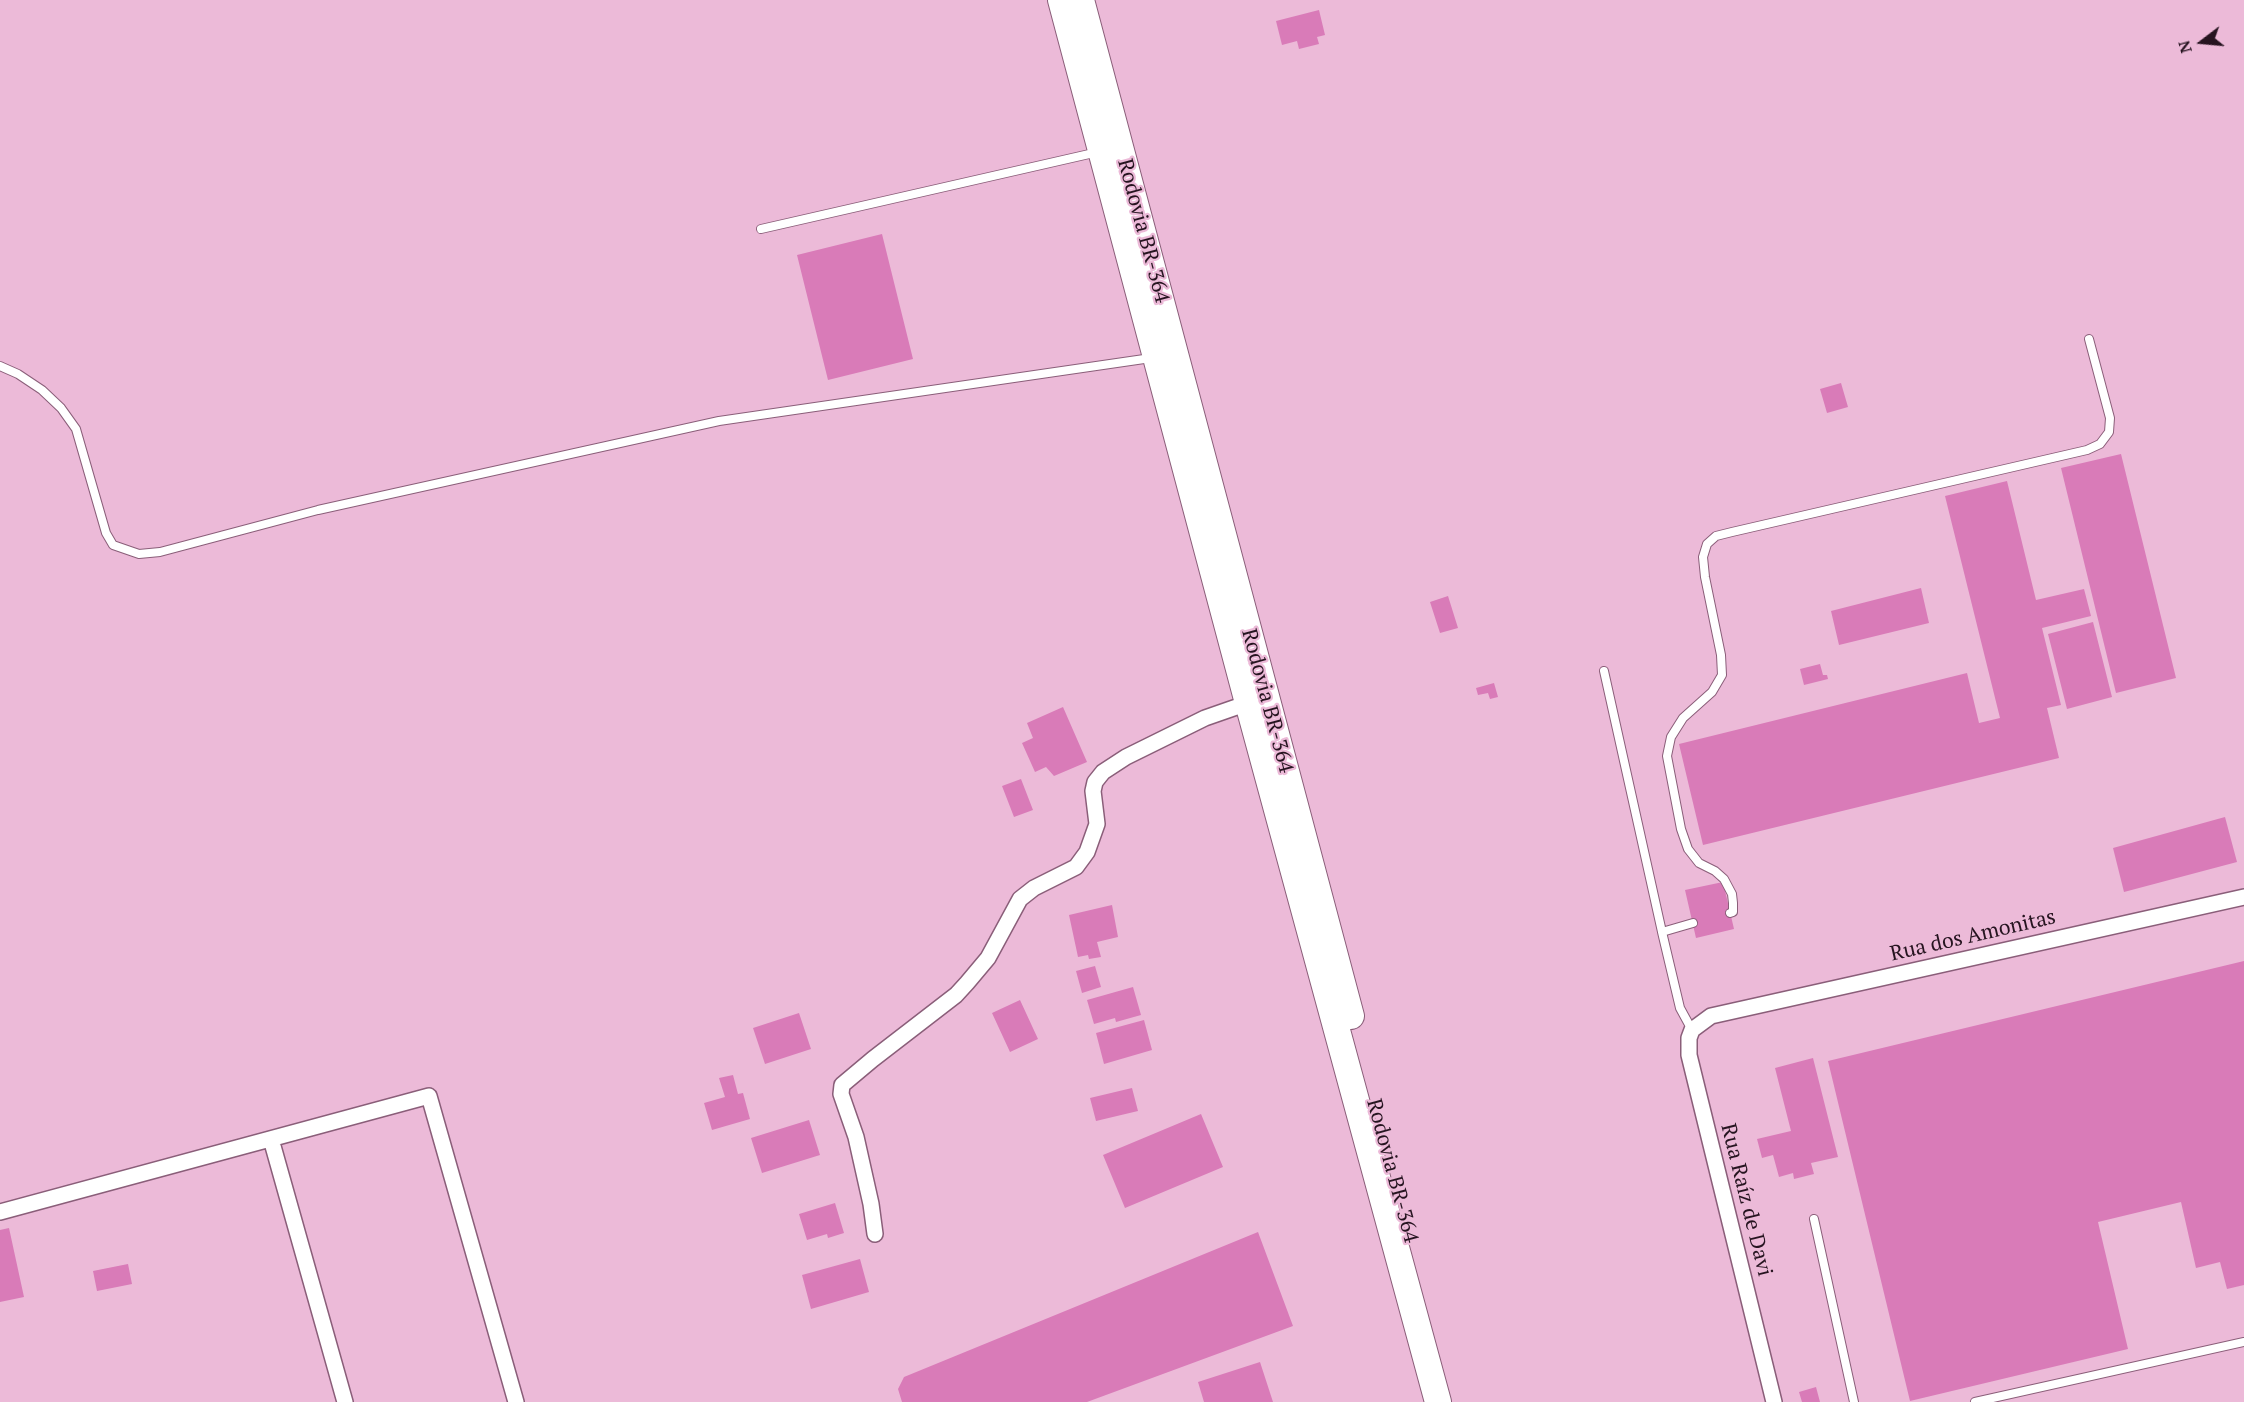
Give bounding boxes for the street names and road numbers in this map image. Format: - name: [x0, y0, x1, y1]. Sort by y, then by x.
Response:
- street label: Rodovia BR-364: [1112, 156, 1174, 306]
- street label: Rodovia BR-364: [1236, 626, 1298, 776]
- street label: Rua dos Amonitas: [1888, 905, 2058, 967]
- street label: Rodovia BR-364: [1361, 1096, 1423, 1246]
- street label: Rua Raíz de Davi: [1715, 1121, 1777, 1279]

